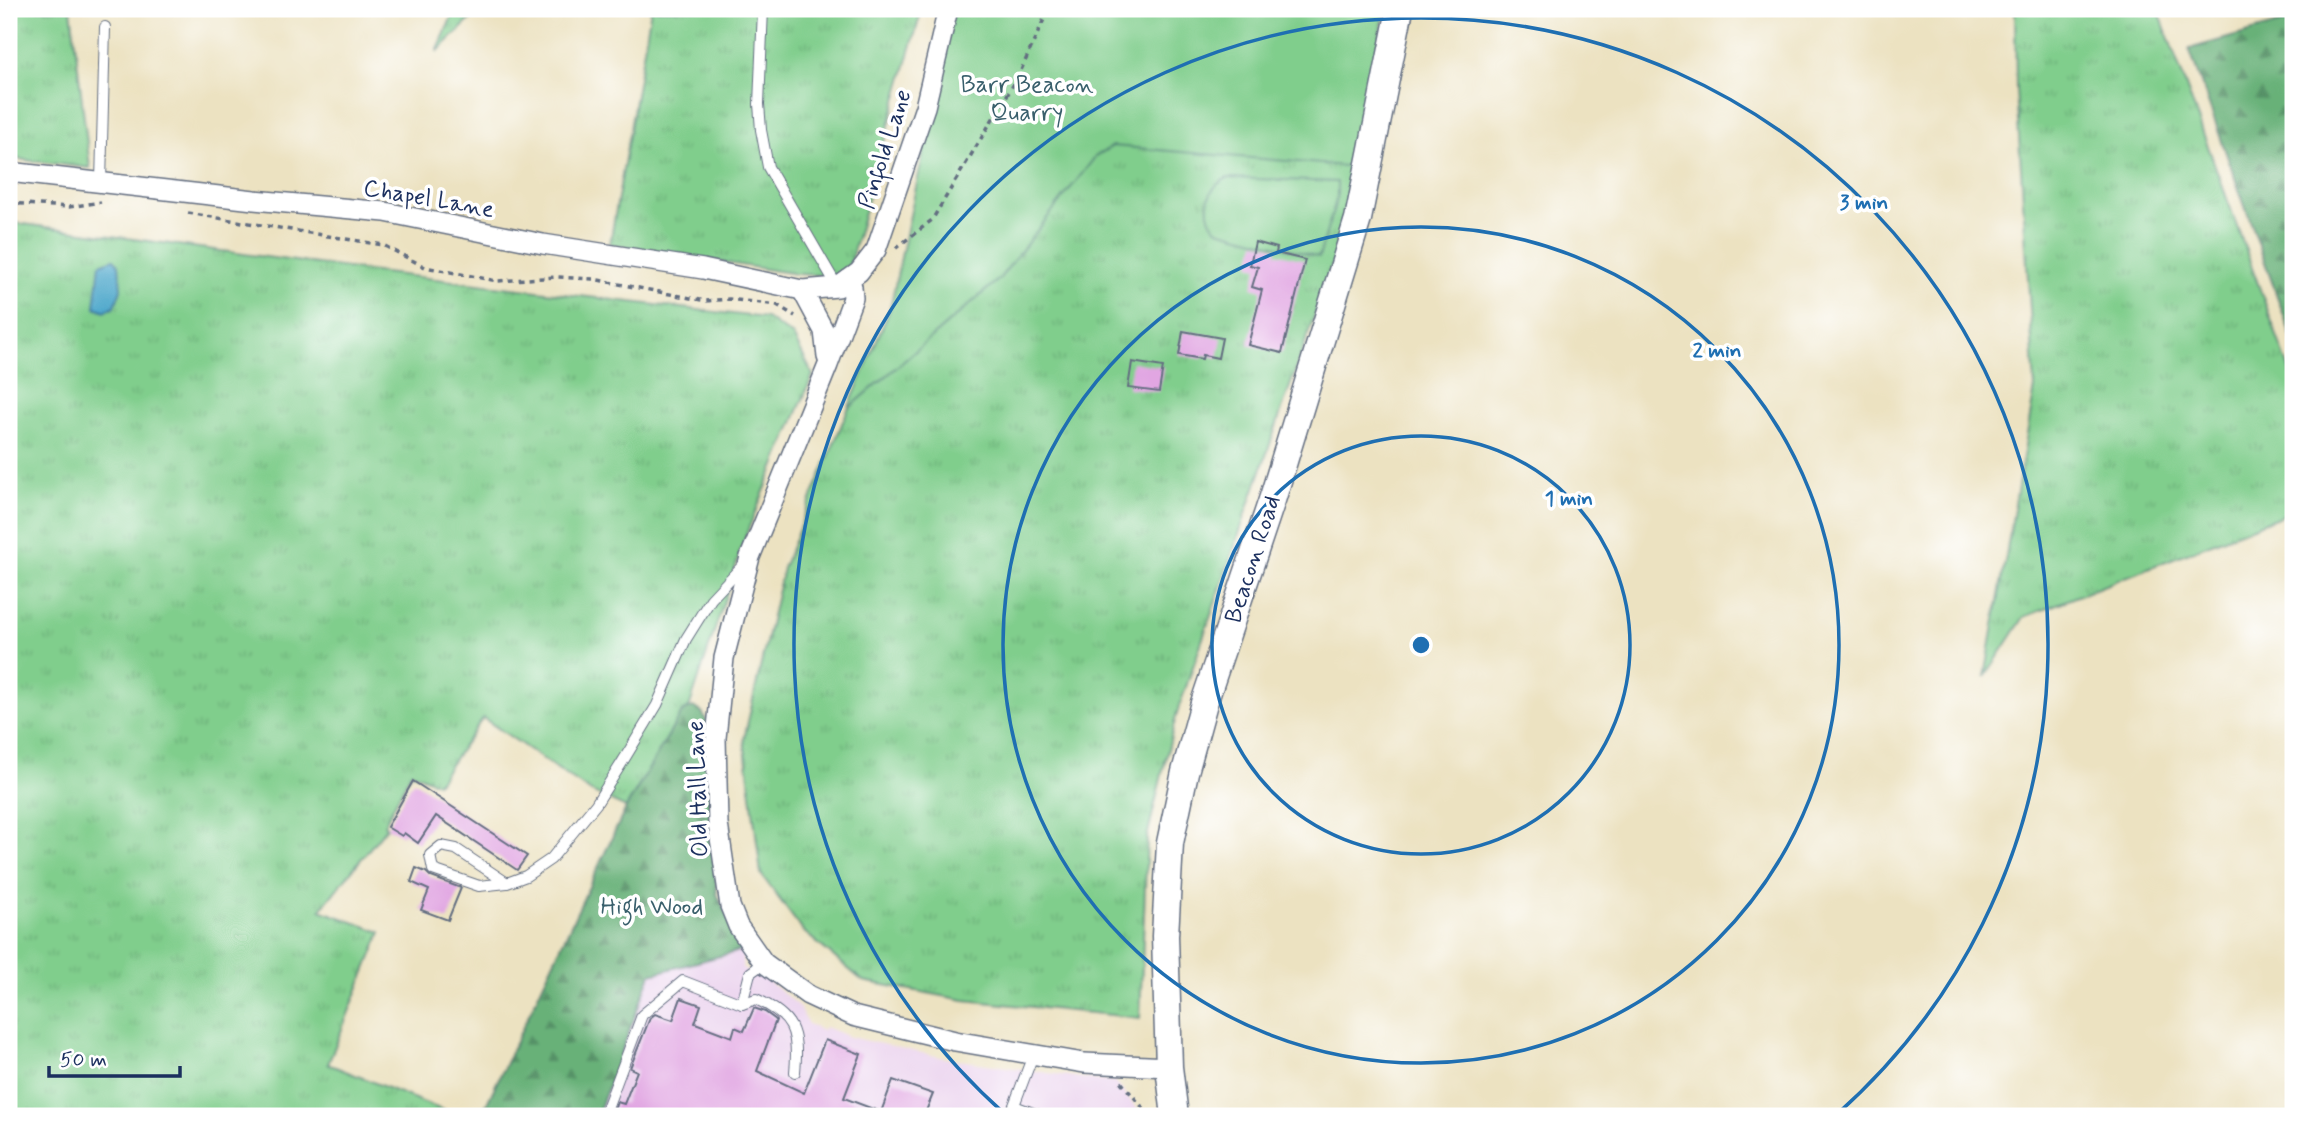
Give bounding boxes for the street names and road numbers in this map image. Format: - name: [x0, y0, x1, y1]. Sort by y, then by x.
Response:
- street label: Pinfold Lane: [851, 86, 921, 214]
- street label: Chapel Lane: [361, 173, 497, 226]
- street label: Beacon Road: [1218, 492, 1289, 627]
- street label: Old Hall Lane: [681, 720, 716, 858]

